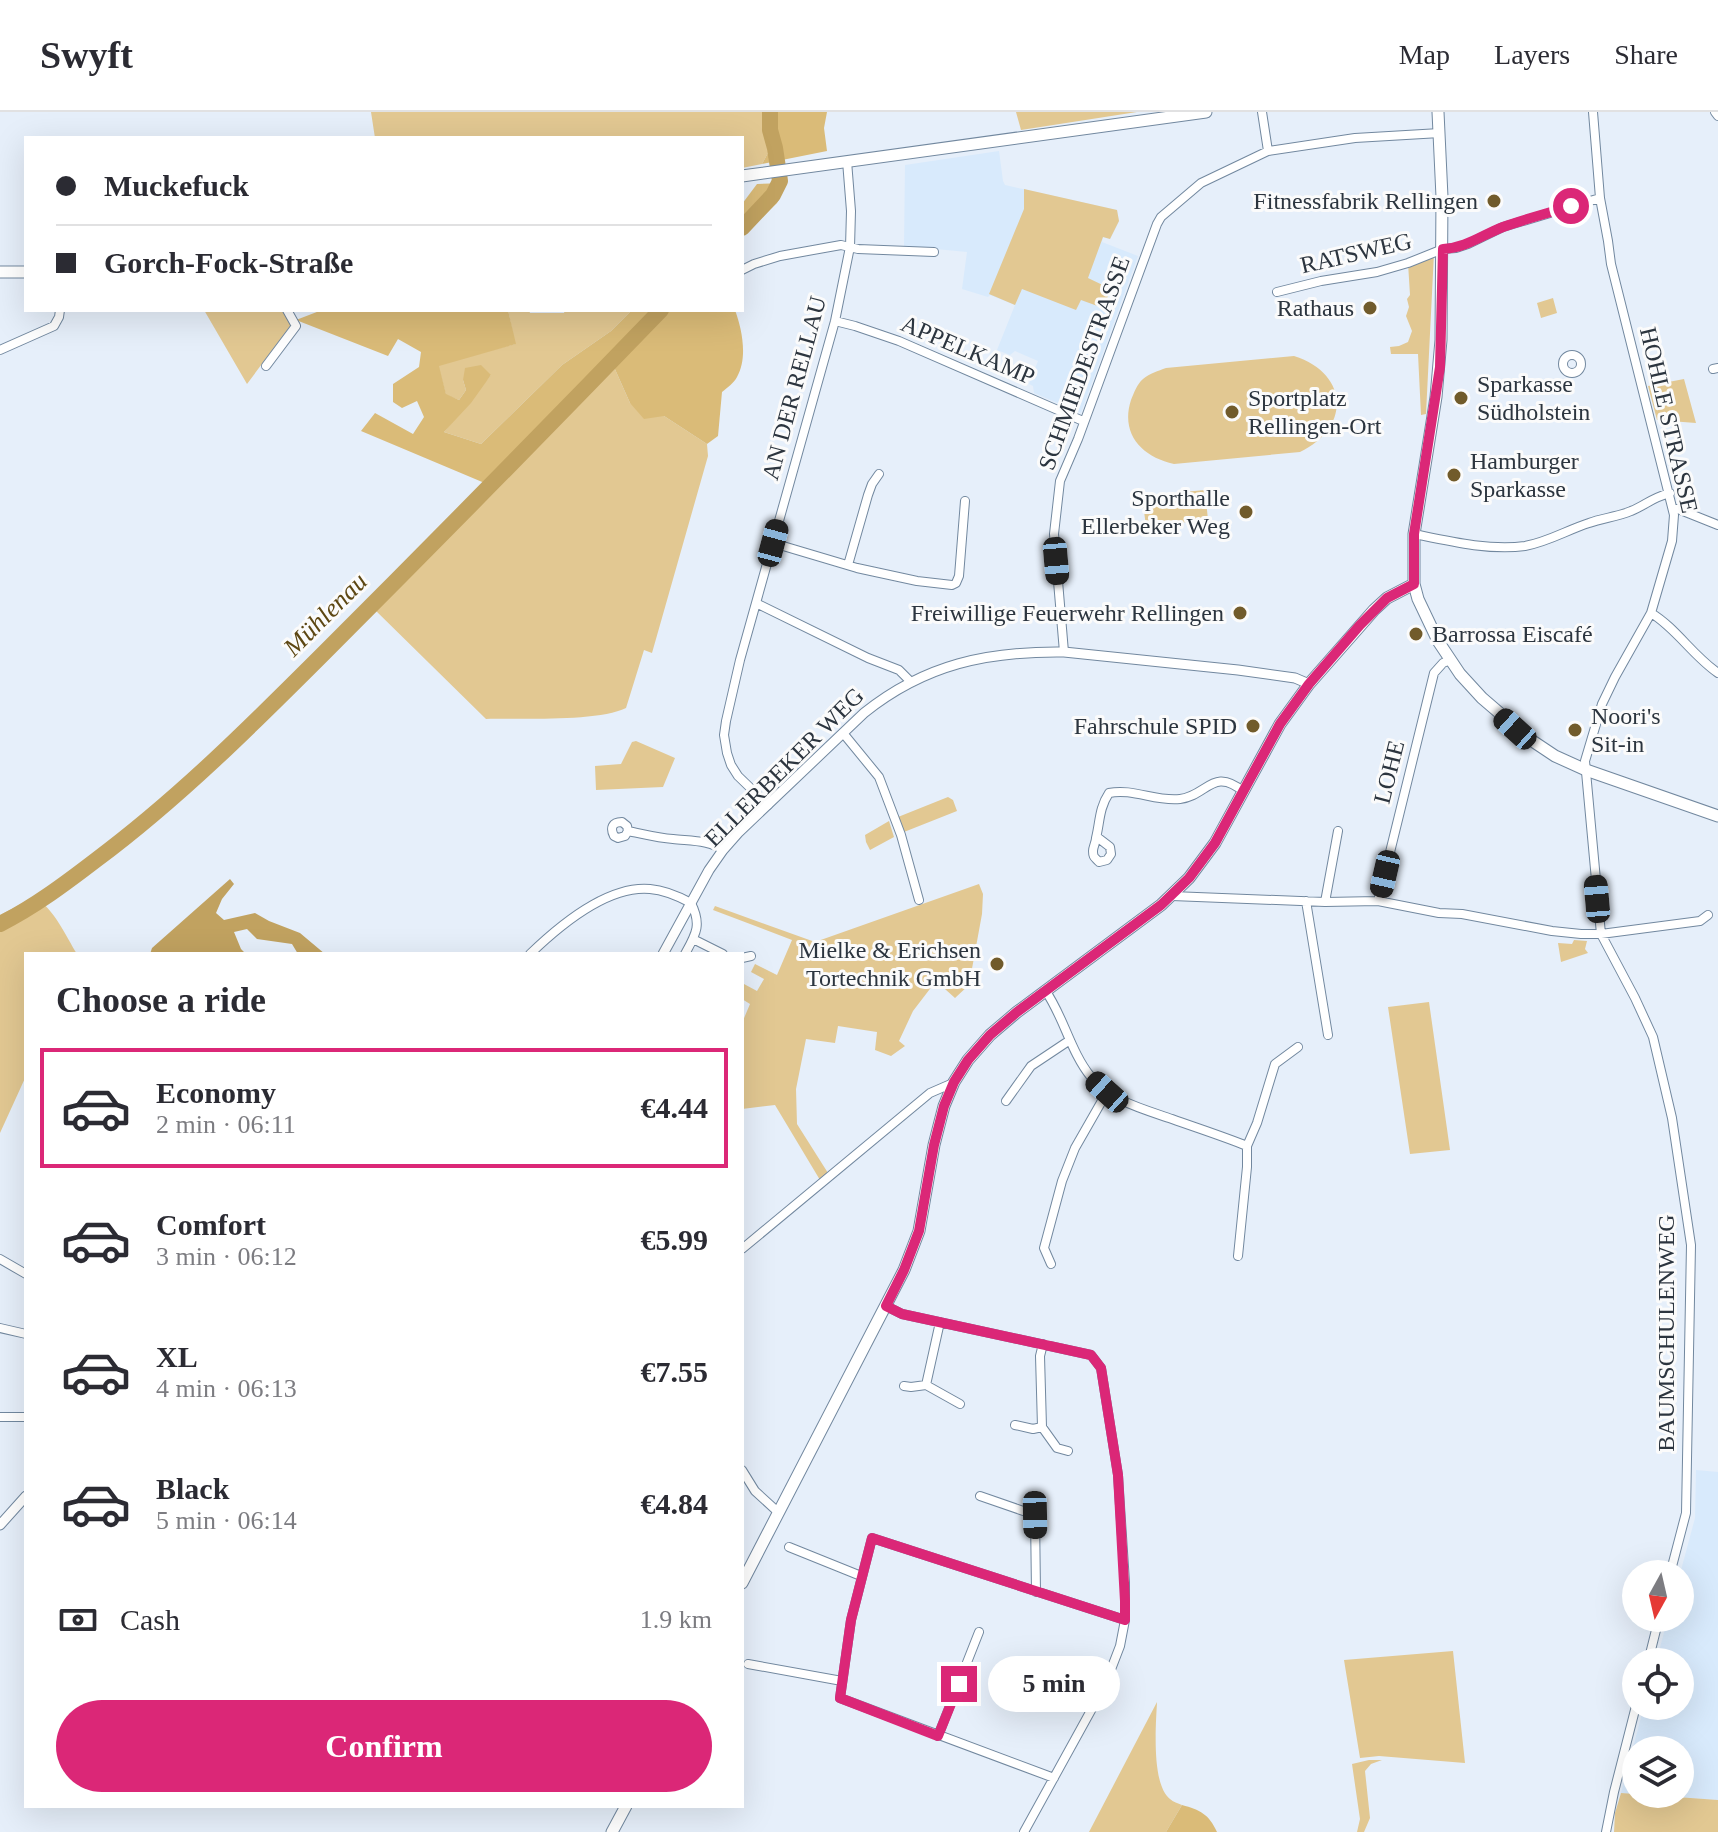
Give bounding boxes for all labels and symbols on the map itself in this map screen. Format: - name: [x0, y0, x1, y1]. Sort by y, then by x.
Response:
- place label: Fitnessfabrik Rellingen: [1253, 188, 1478, 214]
- route start: [1553, 188, 1589, 224]
- marker: Fitnessfabrik Rellingen: [1485, 192, 1503, 210]
- street label: RATSWEG: [1298, 228, 1414, 278]
- street label: SCHMIEDESTRASSE: [1033, 253, 1135, 473]
- street label: AN DER RELLAU: [757, 293, 831, 483]
- place label: Rathaus: [1277, 295, 1354, 321]
- marker: Rathaus: [1361, 299, 1379, 317]
- street label: APPELKAMP: [897, 310, 1039, 390]
- street label: HOHLE STRASSE: [1635, 324, 1703, 516]
- place label: Sparkasse Südholstein: [1477, 371, 1590, 425]
- place label: Sportplatz Rellingen-Ort: [1248, 385, 1382, 439]
- marker: Sparkasse Südholstein: [1452, 389, 1470, 407]
- marker: Sportplatz Rellingen-Ort: [1223, 403, 1241, 421]
- place label: Hamburger Sparkasse: [1470, 448, 1579, 502]
- marker: Hamburger Sparkasse: [1445, 466, 1463, 484]
- place label: Sporthalle Ellerbeker Weg: [1081, 485, 1230, 539]
- marker: Sporthalle Ellerbeker Weg: [1237, 503, 1255, 521]
- car: [755, 517, 791, 569]
- car: [1042, 536, 1070, 586]
- water label: Mühlenau: [277, 567, 373, 663]
- place label: Freiwillige Feuerwehr Rellingen: [911, 600, 1224, 626]
- marker: Freiwillige Feuerwehr Rellingen: [1231, 604, 1249, 622]
- place label: Barrossa Eiscafé: [1432, 621, 1593, 647]
- marker: Barrossa Eiscafé: [1407, 625, 1425, 643]
- street label: ELLERBEKER WEG: [699, 682, 869, 852]
- place label: Noori's Sit-in: [1591, 703, 1661, 757]
- car: [1489, 704, 1541, 754]
- place label: Fahrschule SPID: [1074, 713, 1237, 739]
- marker: Fahrschule SPID: [1244, 717, 1262, 735]
- marker: Noori's Sit-in: [1566, 721, 1584, 739]
- street label: LOHE: [1369, 738, 1409, 806]
- car: [1368, 848, 1402, 900]
- car: [1583, 874, 1611, 924]
- place label: Mielke & Erichsen Tortechnik GmbH: [798, 937, 981, 991]
- marker: Mielke & Erichsen Tortechnik GmbH: [988, 955, 1006, 973]
- car: [1081, 1067, 1133, 1117]
- street label: BAUMSCHULENWEG: [1653, 1214, 1679, 1452]
- car: [1023, 1491, 1047, 1539]
- north arrow: [1622, 1560, 1694, 1632]
- callout: 5 min: [987, 1656, 1119, 1712]
- route end: [941, 1666, 977, 1702]

